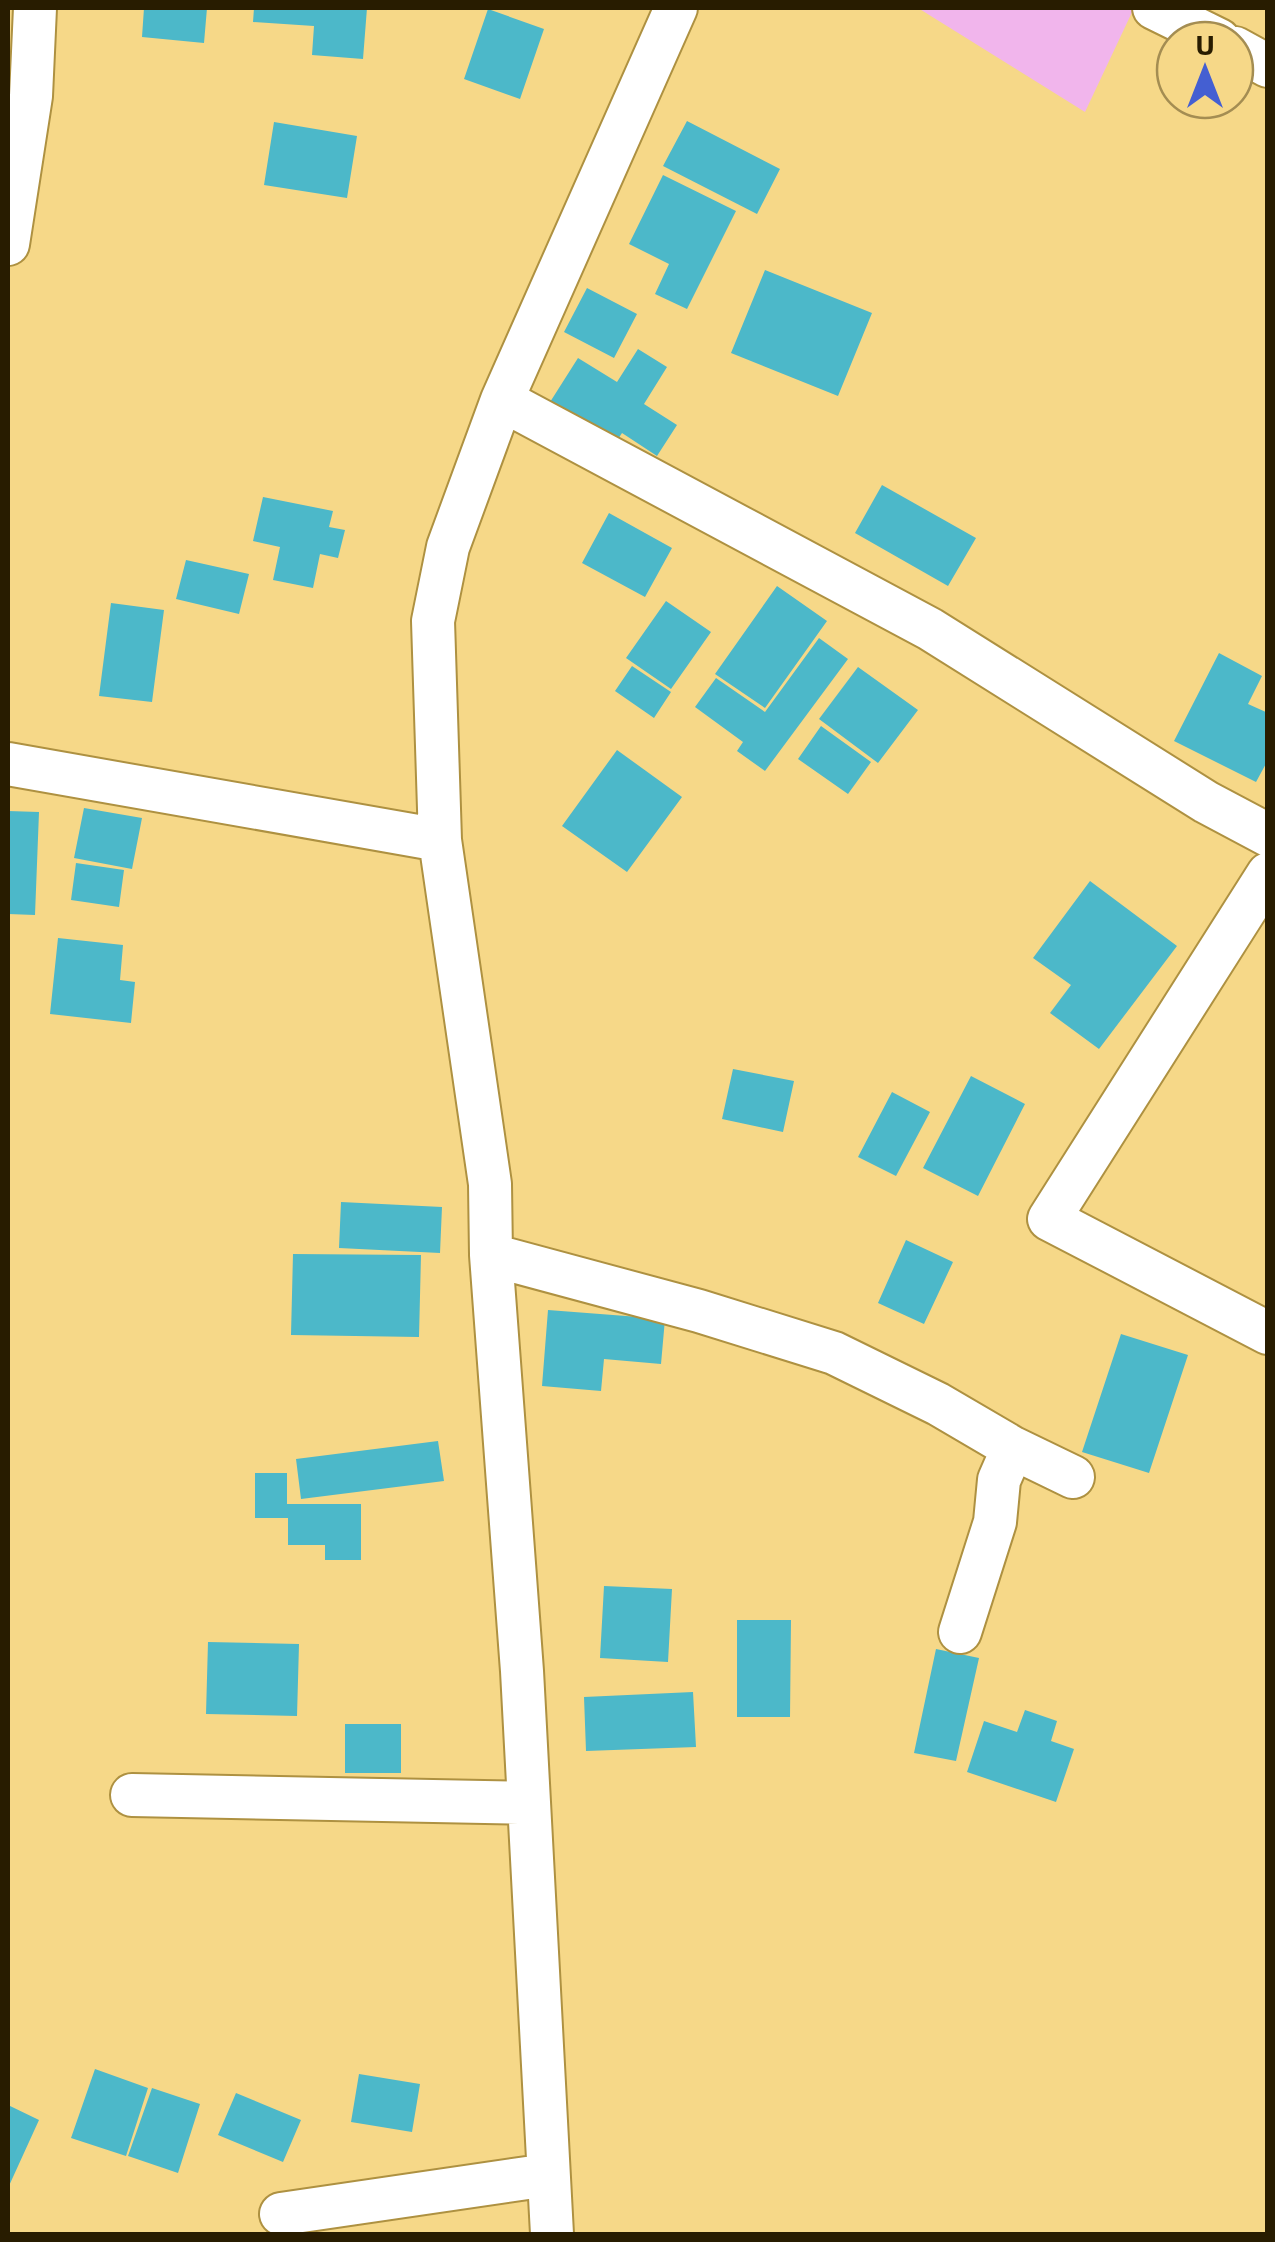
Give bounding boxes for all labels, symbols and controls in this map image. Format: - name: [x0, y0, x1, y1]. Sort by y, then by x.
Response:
- north arrow: [1155, 20, 1255, 120]
- text: U: [1195, 27, 1215, 61]

